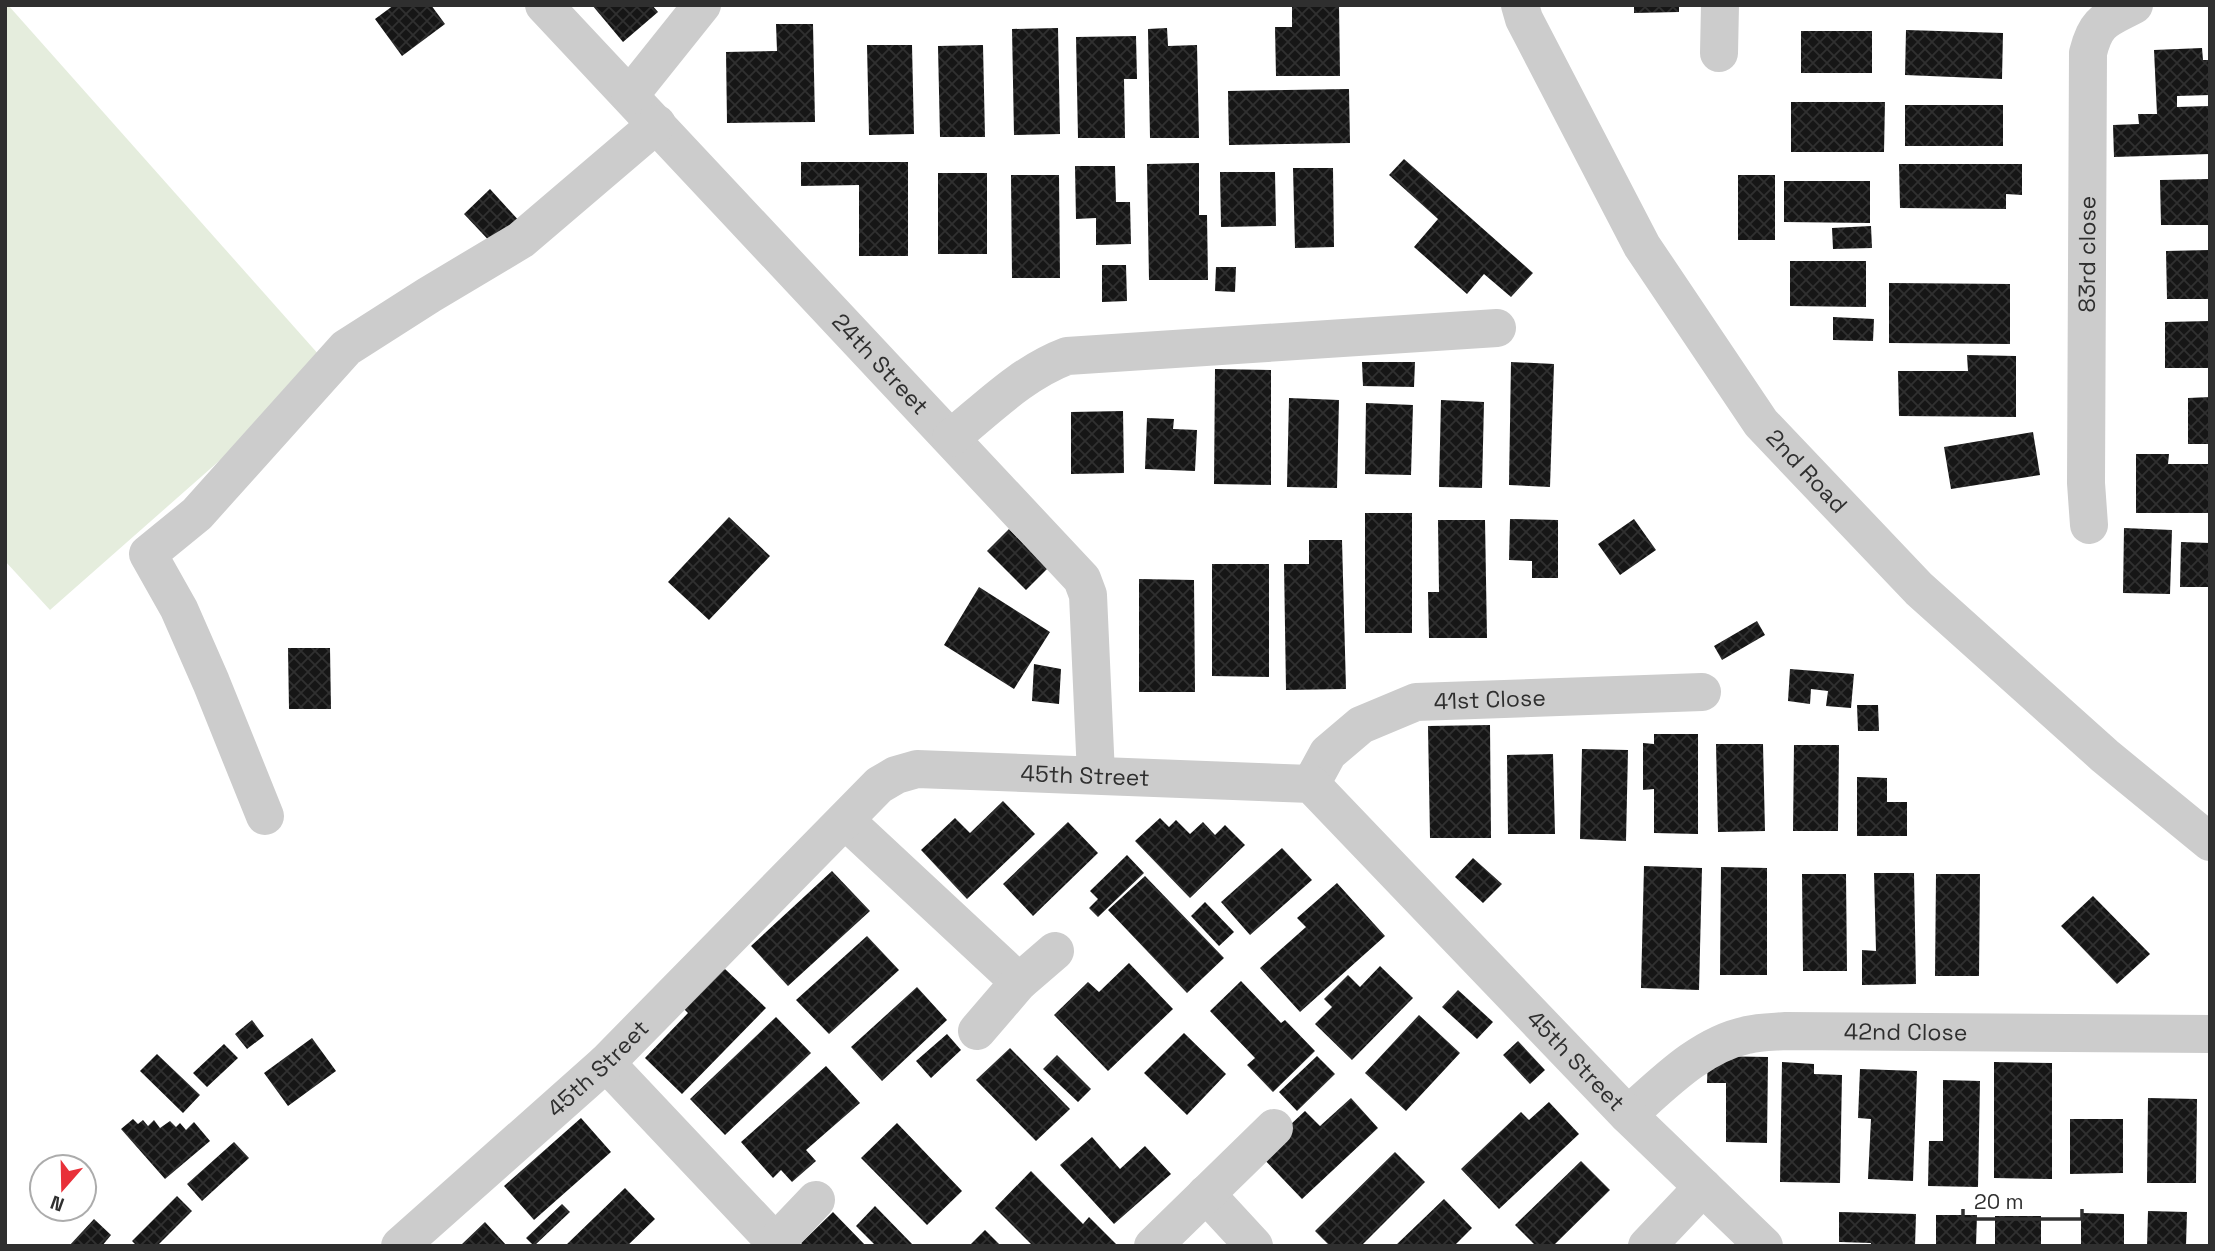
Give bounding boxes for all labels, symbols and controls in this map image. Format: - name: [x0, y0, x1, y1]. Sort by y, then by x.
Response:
- street label: 83rd close: [2072, 196, 2102, 312]
- street label: 24th Street: [826, 307, 935, 421]
- street label: 2nd Road: [1760, 423, 1854, 519]
- street label: 41st Close: [1433, 682, 1546, 716]
- street label: 45th Street: [1020, 758, 1150, 793]
- street label: 45th Street: [1520, 1004, 1631, 1118]
- street label: 45th Street: [541, 1013, 655, 1123]
- street label: 42nd Close: [1844, 1016, 1967, 1047]
- north arrow: [28, 1153, 98, 1223]
- scale bar: [1963, 1178, 2082, 1222]
- text: 20 m: [1974, 1188, 2024, 1215]
- text: N: [47, 1190, 68, 1217]

